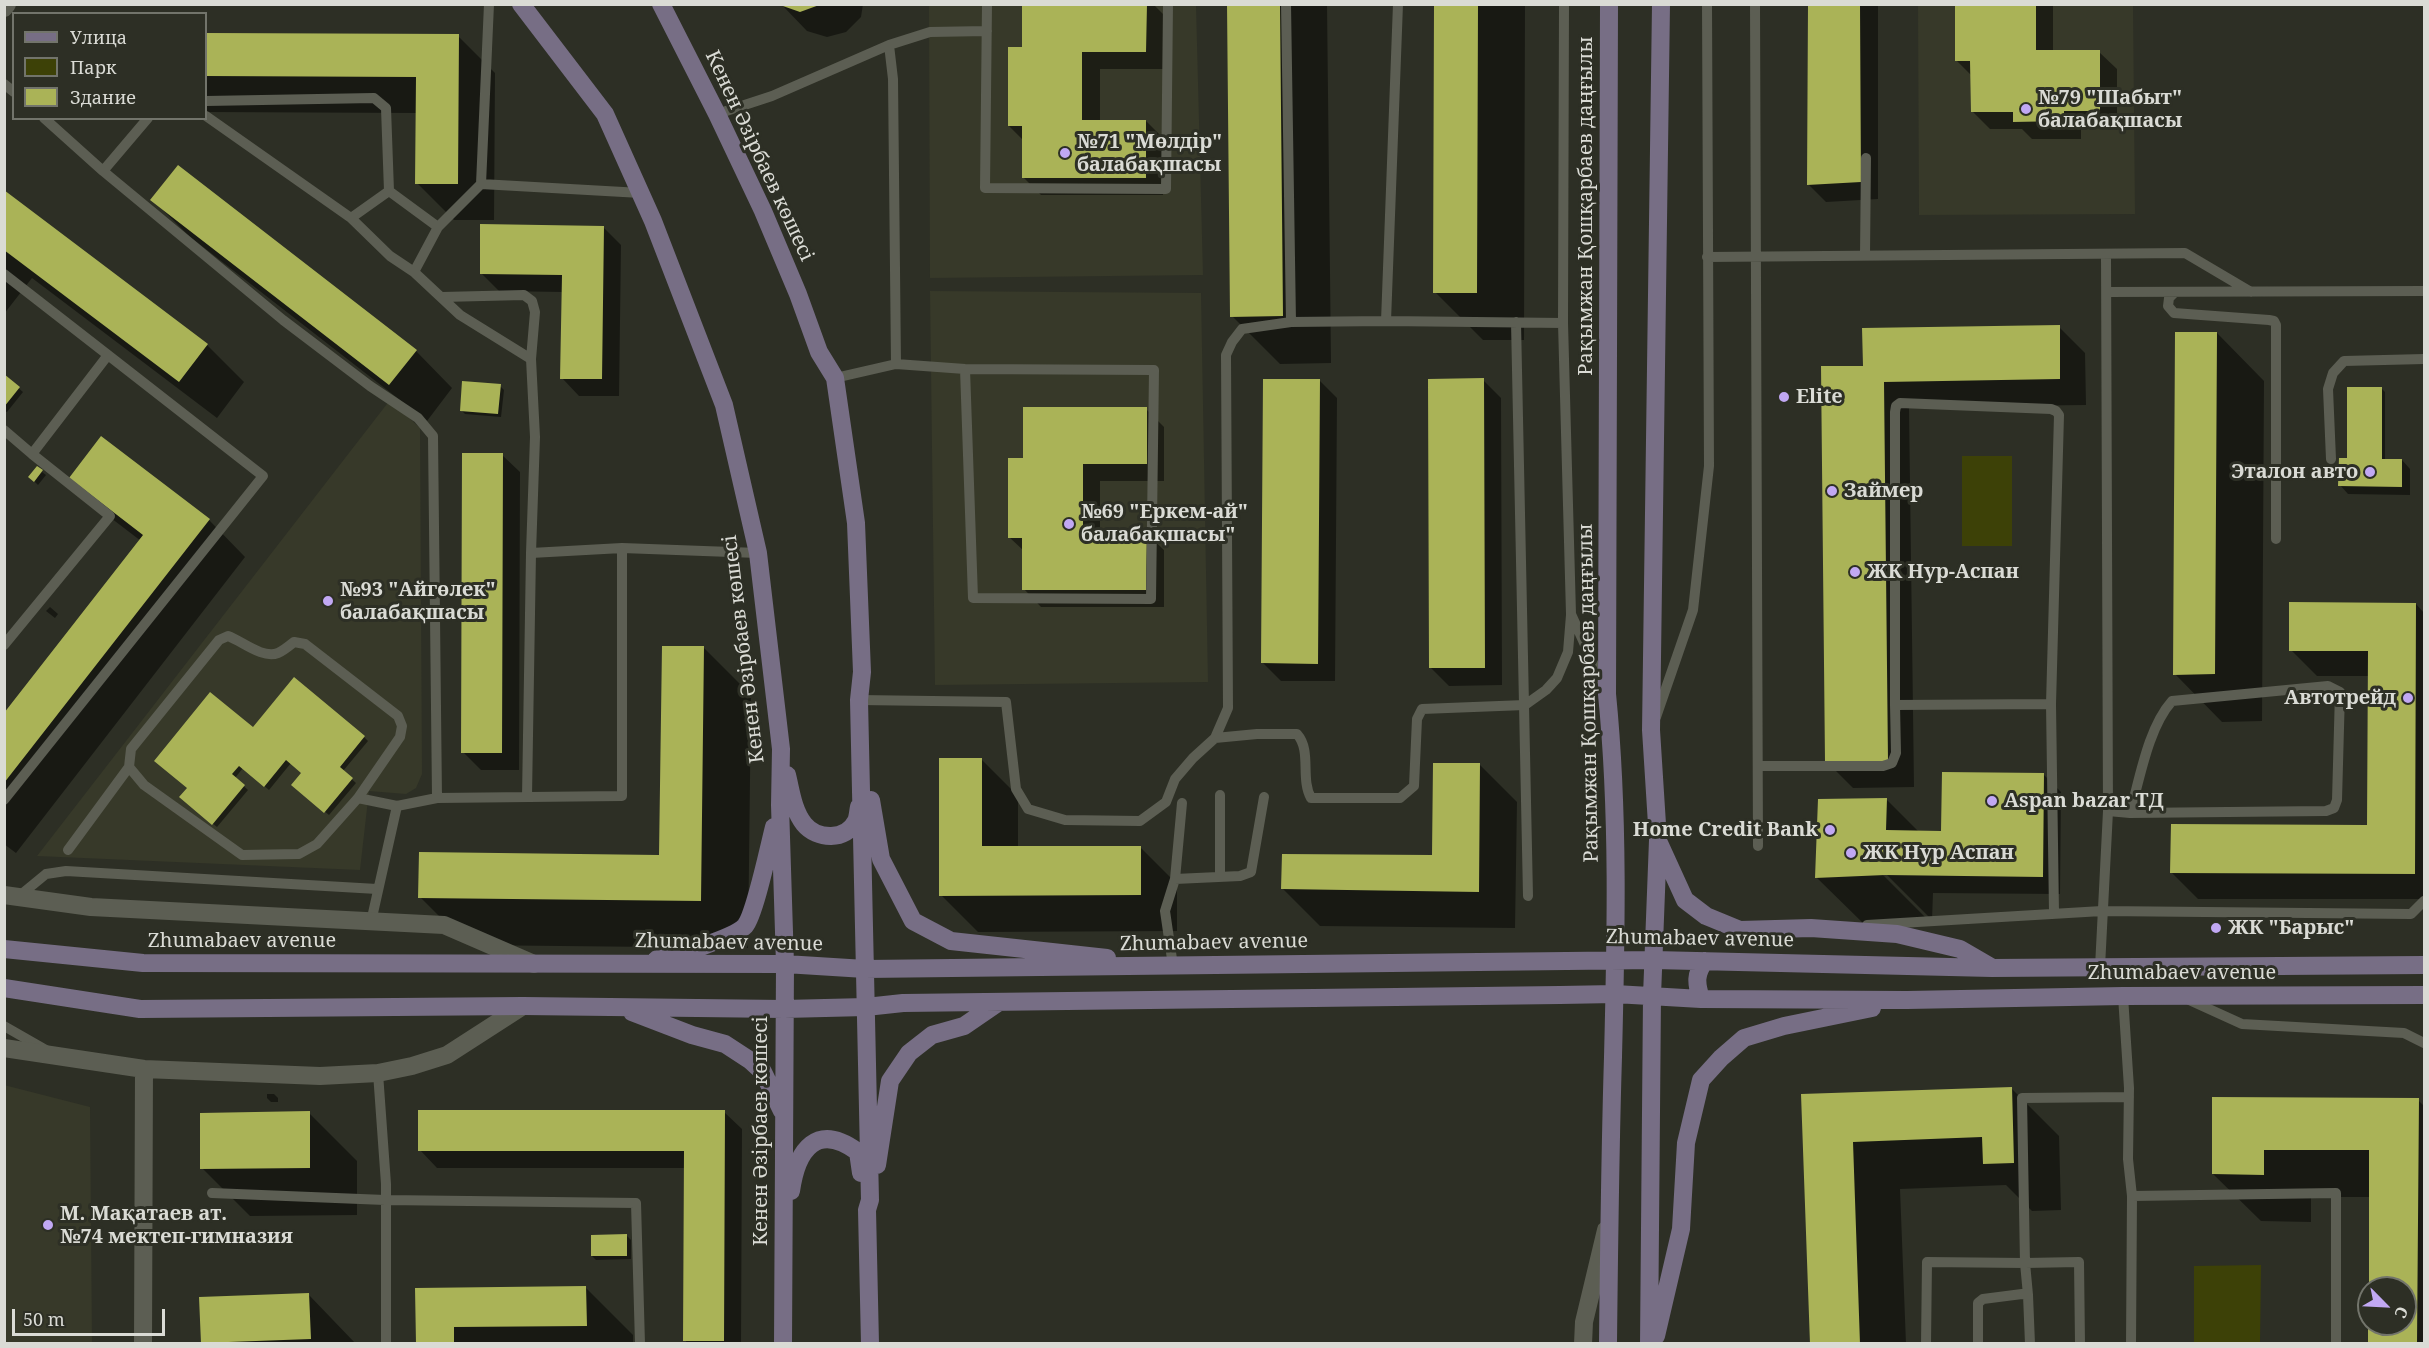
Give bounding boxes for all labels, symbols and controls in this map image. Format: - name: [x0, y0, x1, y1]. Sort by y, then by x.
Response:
- legend: [12, 12, 207, 120]
- text: Улица: [70, 25, 127, 49]
- street label: Рақымжан Қошқарбаев даңғылы: [1574, 36, 1598, 376]
- street label: Кенен Әзірбаев көшесі: [700, 47, 818, 265]
- text: Парк: [70, 55, 117, 79]
- text: Здание: [70, 85, 136, 109]
- place label: №79 "Шабыт" балабақшасы: [2038, 86, 2182, 133]
- marker: №79 "Шабыт" балабақшасы: [2019, 102, 2033, 116]
- place label: №71 "Мөлдір" балабақшасы: [1077, 130, 1222, 177]
- marker: №71 "Мөлдір" балабақшасы: [1058, 146, 1072, 160]
- place label: Elite: [1796, 385, 1843, 409]
- marker: Elite: [1777, 390, 1791, 404]
- place label: Эталон авто: [2231, 460, 2358, 484]
- marker: Эталон авто: [2363, 465, 2377, 479]
- place label: Займер: [1844, 479, 1923, 503]
- marker: Займер: [1825, 484, 1839, 498]
- place label: №69 "Еркем-ай" балабақшасы": [1081, 500, 1248, 547]
- marker: №69 "Еркем-ай" балабақшасы": [1062, 517, 1076, 531]
- street label: Рақымжан Қошқарбаев даңғылы: [1574, 523, 1604, 863]
- street label: Кенен Әзірбаев көшесі: [718, 533, 770, 765]
- place label: ЖК Нур-Аспан: [1867, 560, 2019, 584]
- marker: ЖК Нур-Аспан: [1848, 565, 1862, 579]
- place label: №93 "Айгөлек" балабақшасы: [340, 578, 496, 625]
- marker: №93 "Айгөлек" балабақшасы: [321, 594, 335, 608]
- place label: Автотрейд: [2284, 686, 2396, 710]
- marker: Автотрейд: [2401, 691, 2415, 705]
- place label: Aspan bazar ТД: [2004, 789, 2164, 813]
- marker: Aspan bazar ТД: [1985, 794, 1999, 808]
- place label: Home Credit Bank: [1633, 818, 1818, 842]
- marker: Home Credit Bank: [1823, 823, 1837, 837]
- place label: ЖК Нур Аспан: [1863, 841, 2014, 865]
- marker: ЖК Нур Аспан: [1844, 846, 1858, 860]
- place label: ЖК "Барыс": [2228, 916, 2354, 940]
- marker: ЖК "Барыс": [2209, 921, 2223, 935]
- street label: Zhumabaev avenue: [1606, 925, 1794, 953]
- street label: Zhumabaev avenue: [148, 929, 336, 953]
- street label: Zhumabaev avenue: [635, 929, 823, 957]
- street label: Zhumabaev avenue: [1120, 929, 1308, 957]
- street label: Zhumabaev avenue: [2088, 961, 2276, 985]
- street label: Кенен Әзірбаев көшесі: [749, 1016, 773, 1246]
- place label: М. Мақатаев ат. №74 мектеп-гимназия: [60, 1202, 293, 1249]
- marker: М. Мақатаев ат. №74 мектеп-гимназия: [41, 1218, 55, 1232]
- north arrow: [2357, 1276, 2417, 1336]
- scale bar: [15, 1297, 168, 1335]
- text: С: [2389, 1303, 2414, 1322]
- text: 50 m: [23, 1307, 65, 1331]

